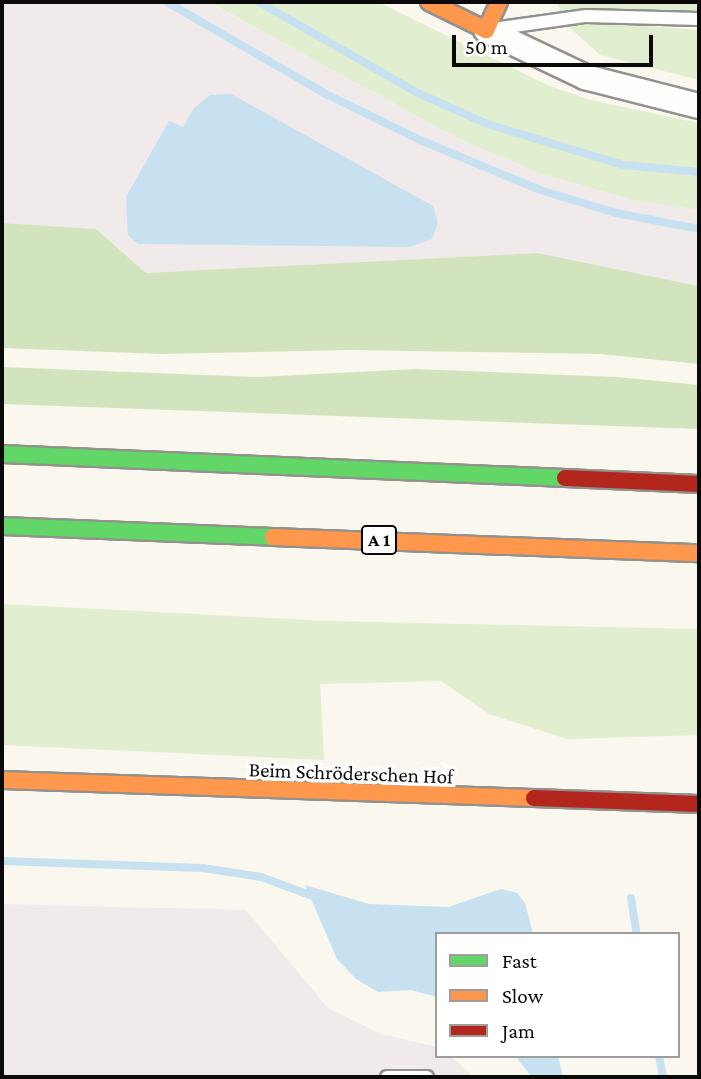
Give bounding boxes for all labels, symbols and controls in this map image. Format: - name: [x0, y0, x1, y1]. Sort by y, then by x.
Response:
- scale bar: [456, 21, 657, 65]
- text: 50 m: [465, 35, 508, 59]
- road number: A 1: [360, 524, 398, 555]
- street label: Beim Schröderschen Hof: [248, 757, 454, 789]
- legend: [435, 932, 680, 1058]
- text: Fast: [502, 949, 537, 973]
- text: Slow: [502, 984, 543, 1008]
- text: Jam: [502, 1019, 535, 1043]

